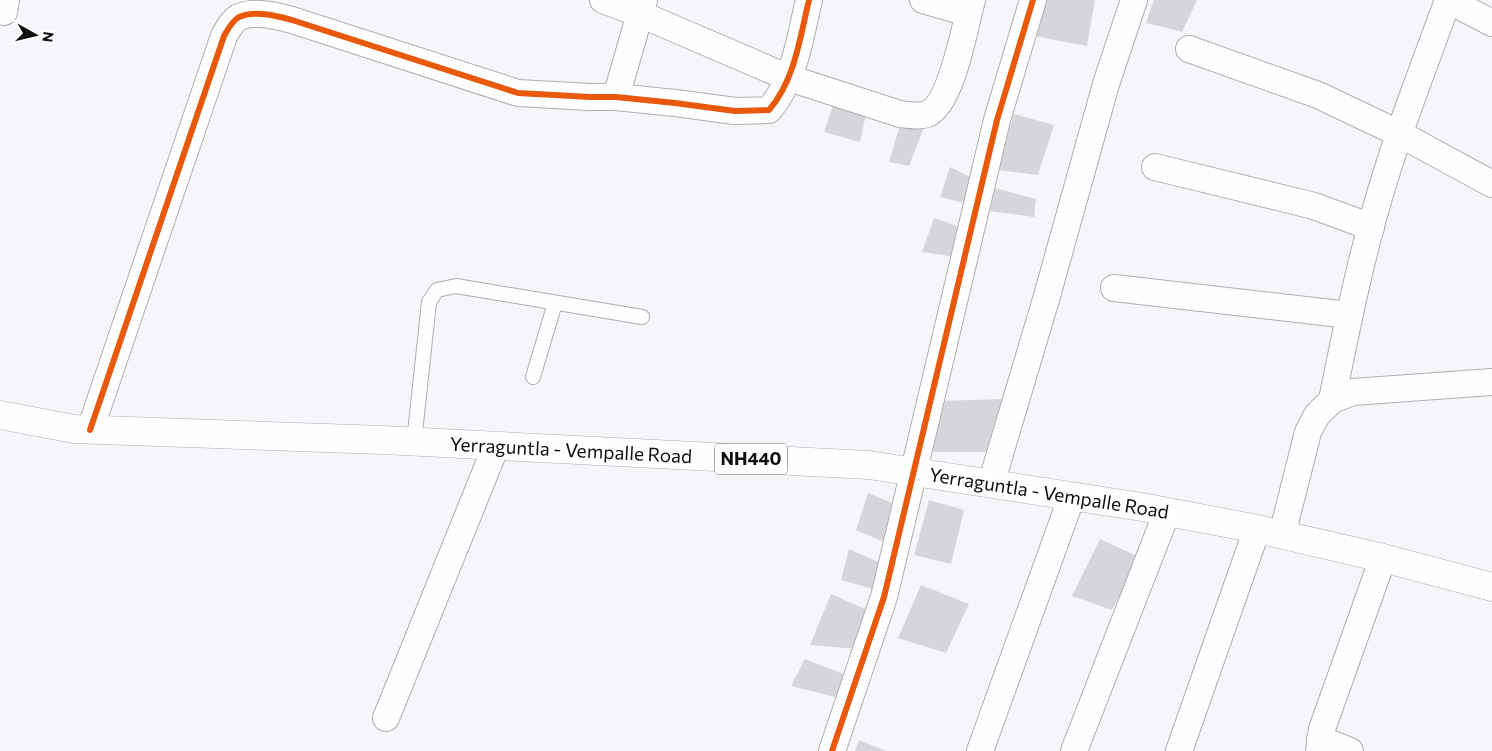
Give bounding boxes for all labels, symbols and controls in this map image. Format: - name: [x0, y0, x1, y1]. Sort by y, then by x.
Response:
- north arrow: [10, 10, 60, 60]
- text: N: [39, 30, 58, 43]
- street label: Yerraguntla - Vempalle Road: [449, 432, 693, 467]
- road number: NH440: [715, 444, 787, 474]
- street label: Yerraguntla - Vempalle Road: [928, 462, 1171, 523]

